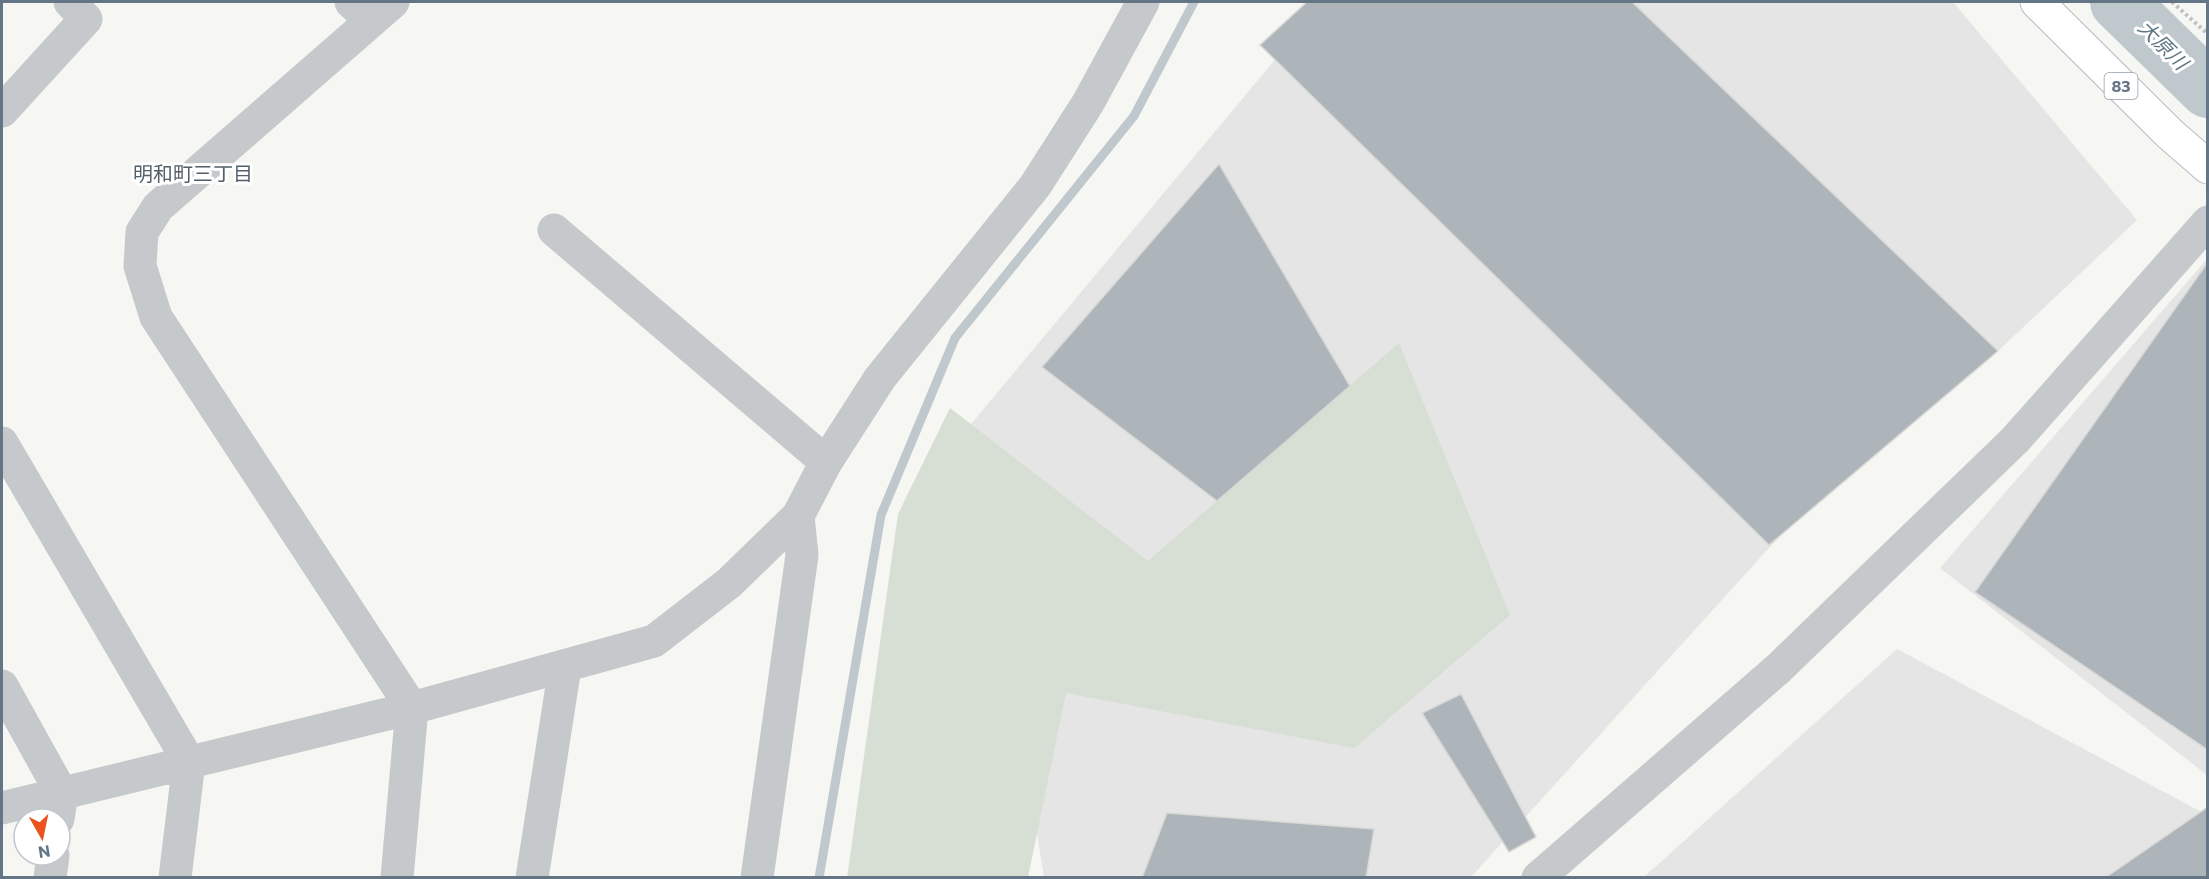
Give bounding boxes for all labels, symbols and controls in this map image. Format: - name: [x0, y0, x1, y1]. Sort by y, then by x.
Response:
- water label: 大原川: [2134, 15, 2195, 75]
- road number: 83: [2104, 73, 2138, 99]
- district label: 明和町三丁目: [133, 161, 253, 185]
- north arrow: [12, 807, 72, 867]
- text: N: [37, 842, 52, 863]

